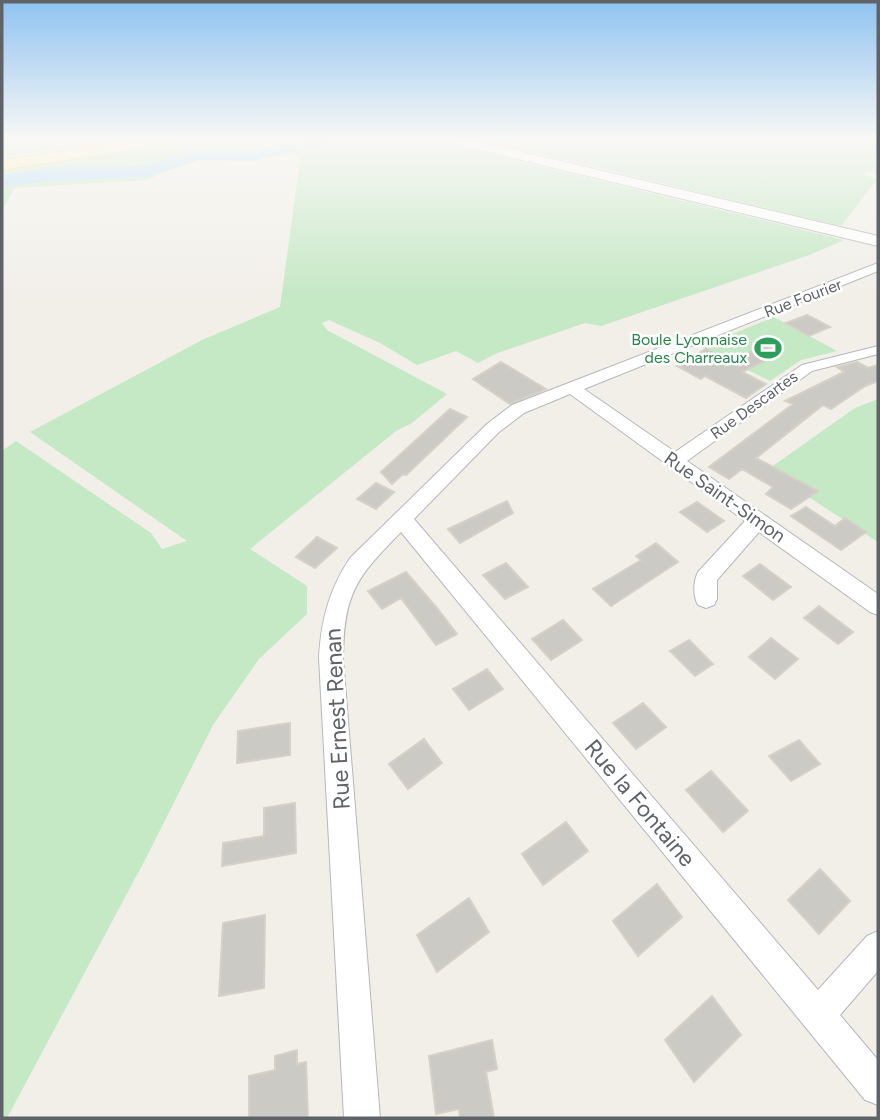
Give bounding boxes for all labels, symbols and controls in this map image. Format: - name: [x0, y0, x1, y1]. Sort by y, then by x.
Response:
- street label: Rue Fourier: [761, 274, 845, 322]
- place label: Boule Lyonnaise des Charreaux: [631, 330, 747, 367]
- sports icon: Boule Lyonnaise des Charreaux: [753, 333, 783, 363]
- street label: Rue Descartes: [707, 367, 801, 443]
- street label: Rue Saint-Simon: [660, 447, 790, 547]
- street label: Rue Ernest Renan: [318, 628, 356, 810]
- street label: Rue la Fontaine: [579, 734, 701, 872]

